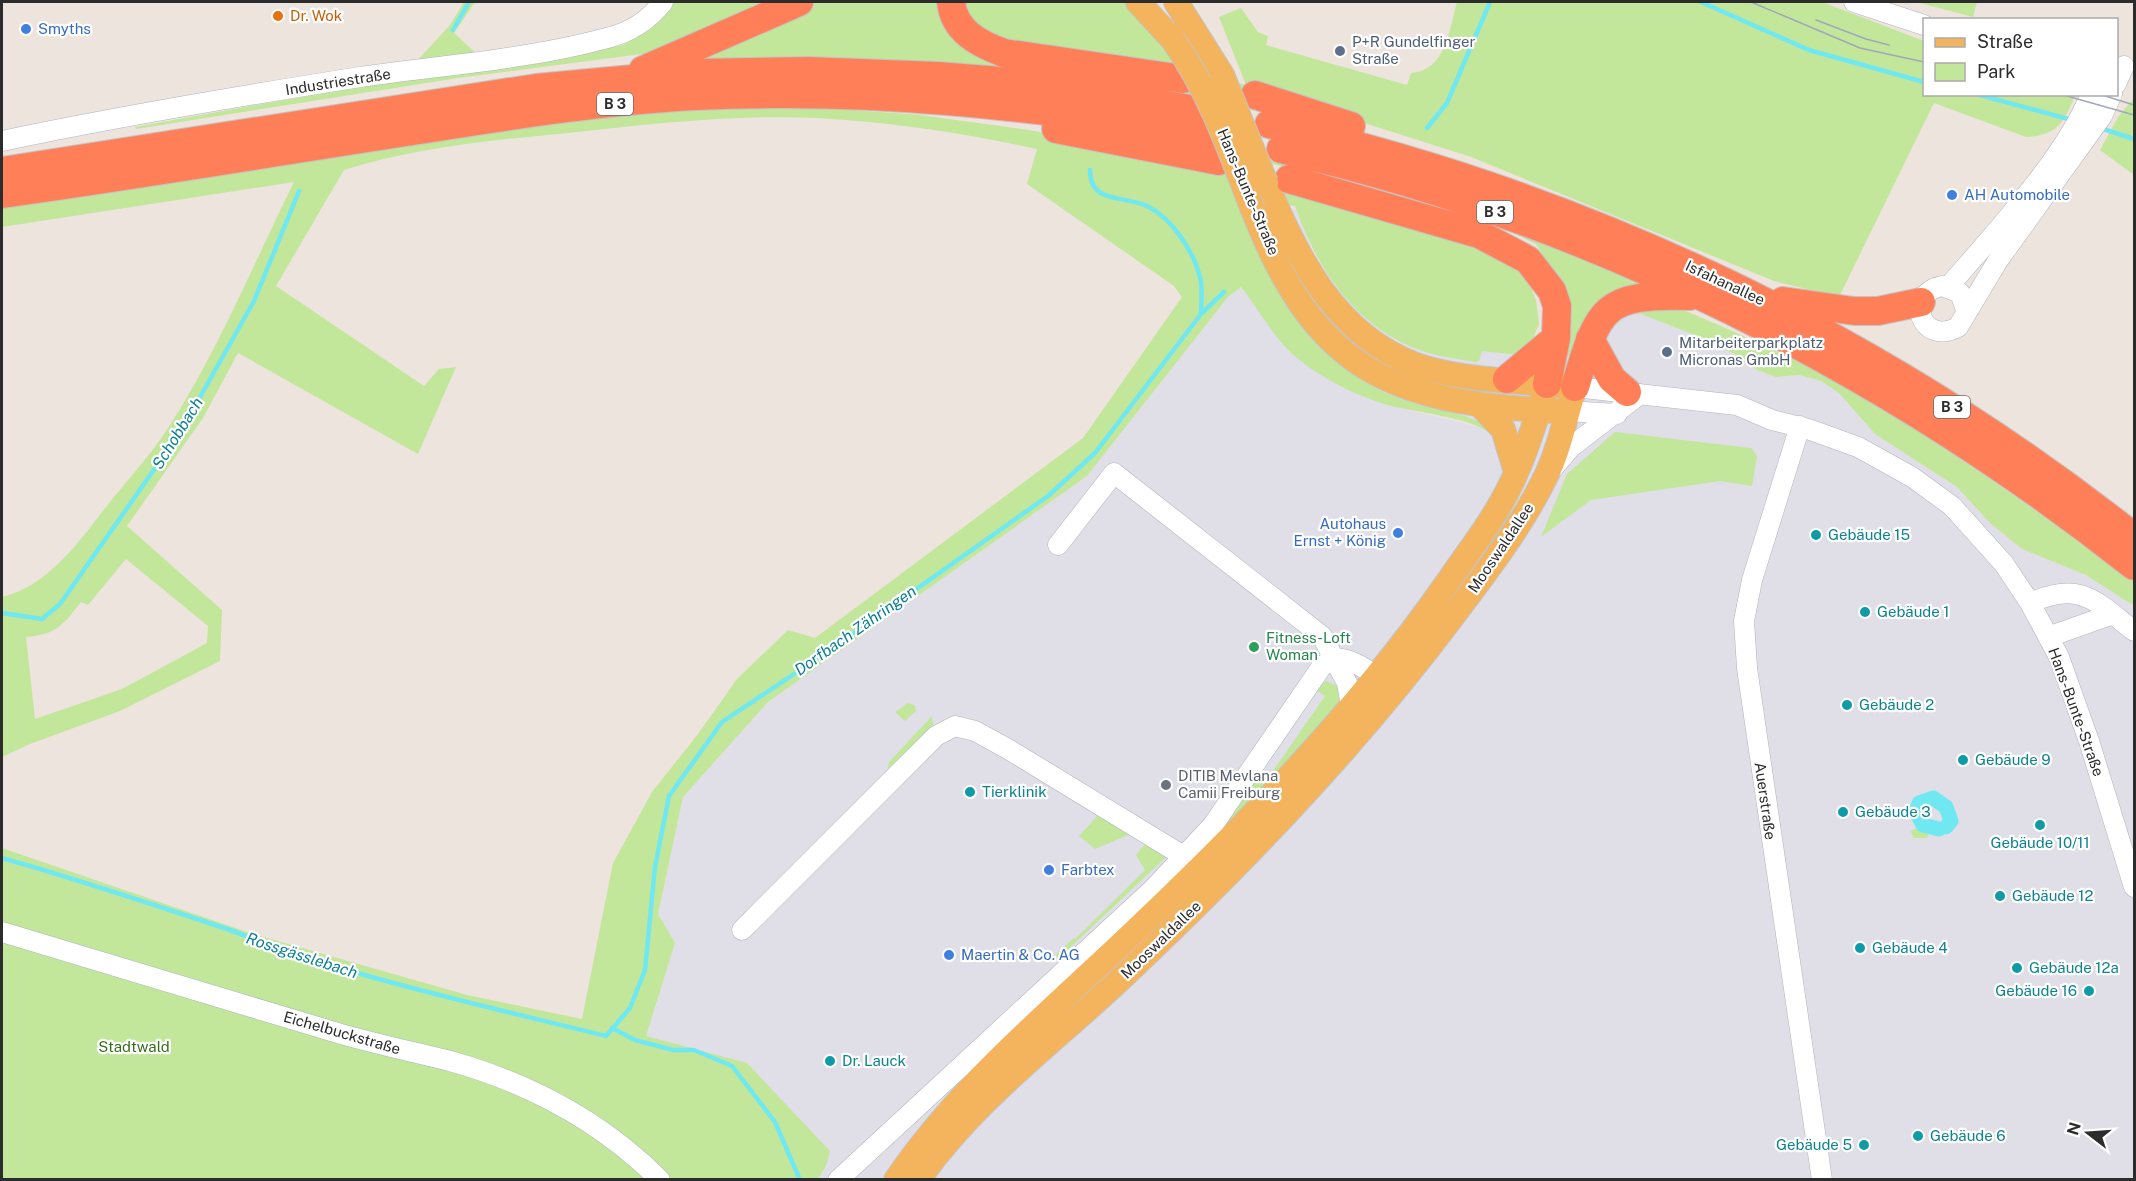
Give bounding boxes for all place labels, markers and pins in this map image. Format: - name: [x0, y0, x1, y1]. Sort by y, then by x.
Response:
- place label: Dr. Wok: [290, 7, 342, 24]
- marker: Dr. Wok: [271, 9, 285, 23]
- place label: Smyths: [38, 20, 91, 37]
- marker: Smyths: [19, 22, 33, 36]
- place label: P+R Gundelfinger Straße: [1352, 33, 1476, 67]
- marker: P+R Gundelfinger Straße: [1333, 44, 1347, 58]
- place label: AH Automobile: [1964, 186, 2070, 203]
- marker: AH Automobile: [1945, 188, 1959, 202]
- place label: Mitarbeiterparkplatz Micronas GmbH: [1679, 334, 1823, 368]
- marker: Mitarbeiterparkplatz Micronas GmbH: [1660, 345, 1674, 359]
- place label: Autohaus Ernst + König: [1294, 515, 1386, 549]
- marker: Autohaus Ernst + König: [1391, 526, 1405, 540]
- place label: Gebäude 15: [1828, 526, 1910, 543]
- marker: Gebäude 15: [1809, 528, 1823, 542]
- place label: Gebäude 1: [1877, 603, 1949, 620]
- marker: Gebäude 1: [1858, 605, 1872, 619]
- place label: Fitness-Loft Woman: [1266, 629, 1351, 663]
- marker: Fitness-Loft Woman: [1247, 640, 1261, 654]
- place label: Gebäude 2: [1859, 696, 1934, 713]
- marker: Gebäude 2: [1840, 698, 1854, 712]
- place label: Gebäude 9: [1975, 751, 2051, 768]
- marker: Gebäude 9: [1956, 753, 1970, 767]
- place label: DITIB Mevlana Camii Freiburg: [1178, 767, 1280, 801]
- marker: DITIB Mevlana Camii Freiburg: [1159, 778, 1173, 792]
- place label: Tierklinik: [982, 783, 1047, 800]
- marker: Tierklinik: [963, 785, 977, 799]
- place label: Gebäude 3: [1855, 803, 1931, 820]
- marker: Gebäude 3: [1836, 805, 1850, 819]
- marker: Gebäude 10/11: [2033, 818, 2047, 832]
- place label: Gebäude 10/11: [1990, 834, 2090, 851]
- place label: Farbtex: [1061, 861, 1115, 878]
- marker: Farbtex: [1042, 863, 1056, 877]
- place label: Gebäude 12: [2012, 887, 2093, 904]
- marker: Gebäude 12: [1993, 889, 2007, 903]
- place label: Gebäude 4: [1872, 939, 1948, 956]
- marker: Gebäude 4: [1853, 941, 1867, 955]
- place label: Maertin & Co. AG: [961, 946, 1080, 963]
- marker: Maertin & Co. AG: [942, 948, 956, 962]
- place label: Gebäude 12a: [2029, 959, 2119, 976]
- marker: Gebäude 12a: [2010, 961, 2024, 975]
- place label: Gebäude 16: [1995, 982, 2077, 999]
- marker: Gebäude 16: [2082, 984, 2096, 998]
- place label: Dr. Lauck: [842, 1052, 906, 1069]
- marker: Dr. Lauck: [823, 1054, 837, 1068]
- place label: Gebäude 6: [1930, 1127, 2006, 1144]
- marker: Gebäude 6: [1911, 1129, 1925, 1143]
- place label: Gebäude 5: [1776, 1136, 1852, 1153]
- marker: Gebäude 5: [1857, 1138, 1871, 1152]

